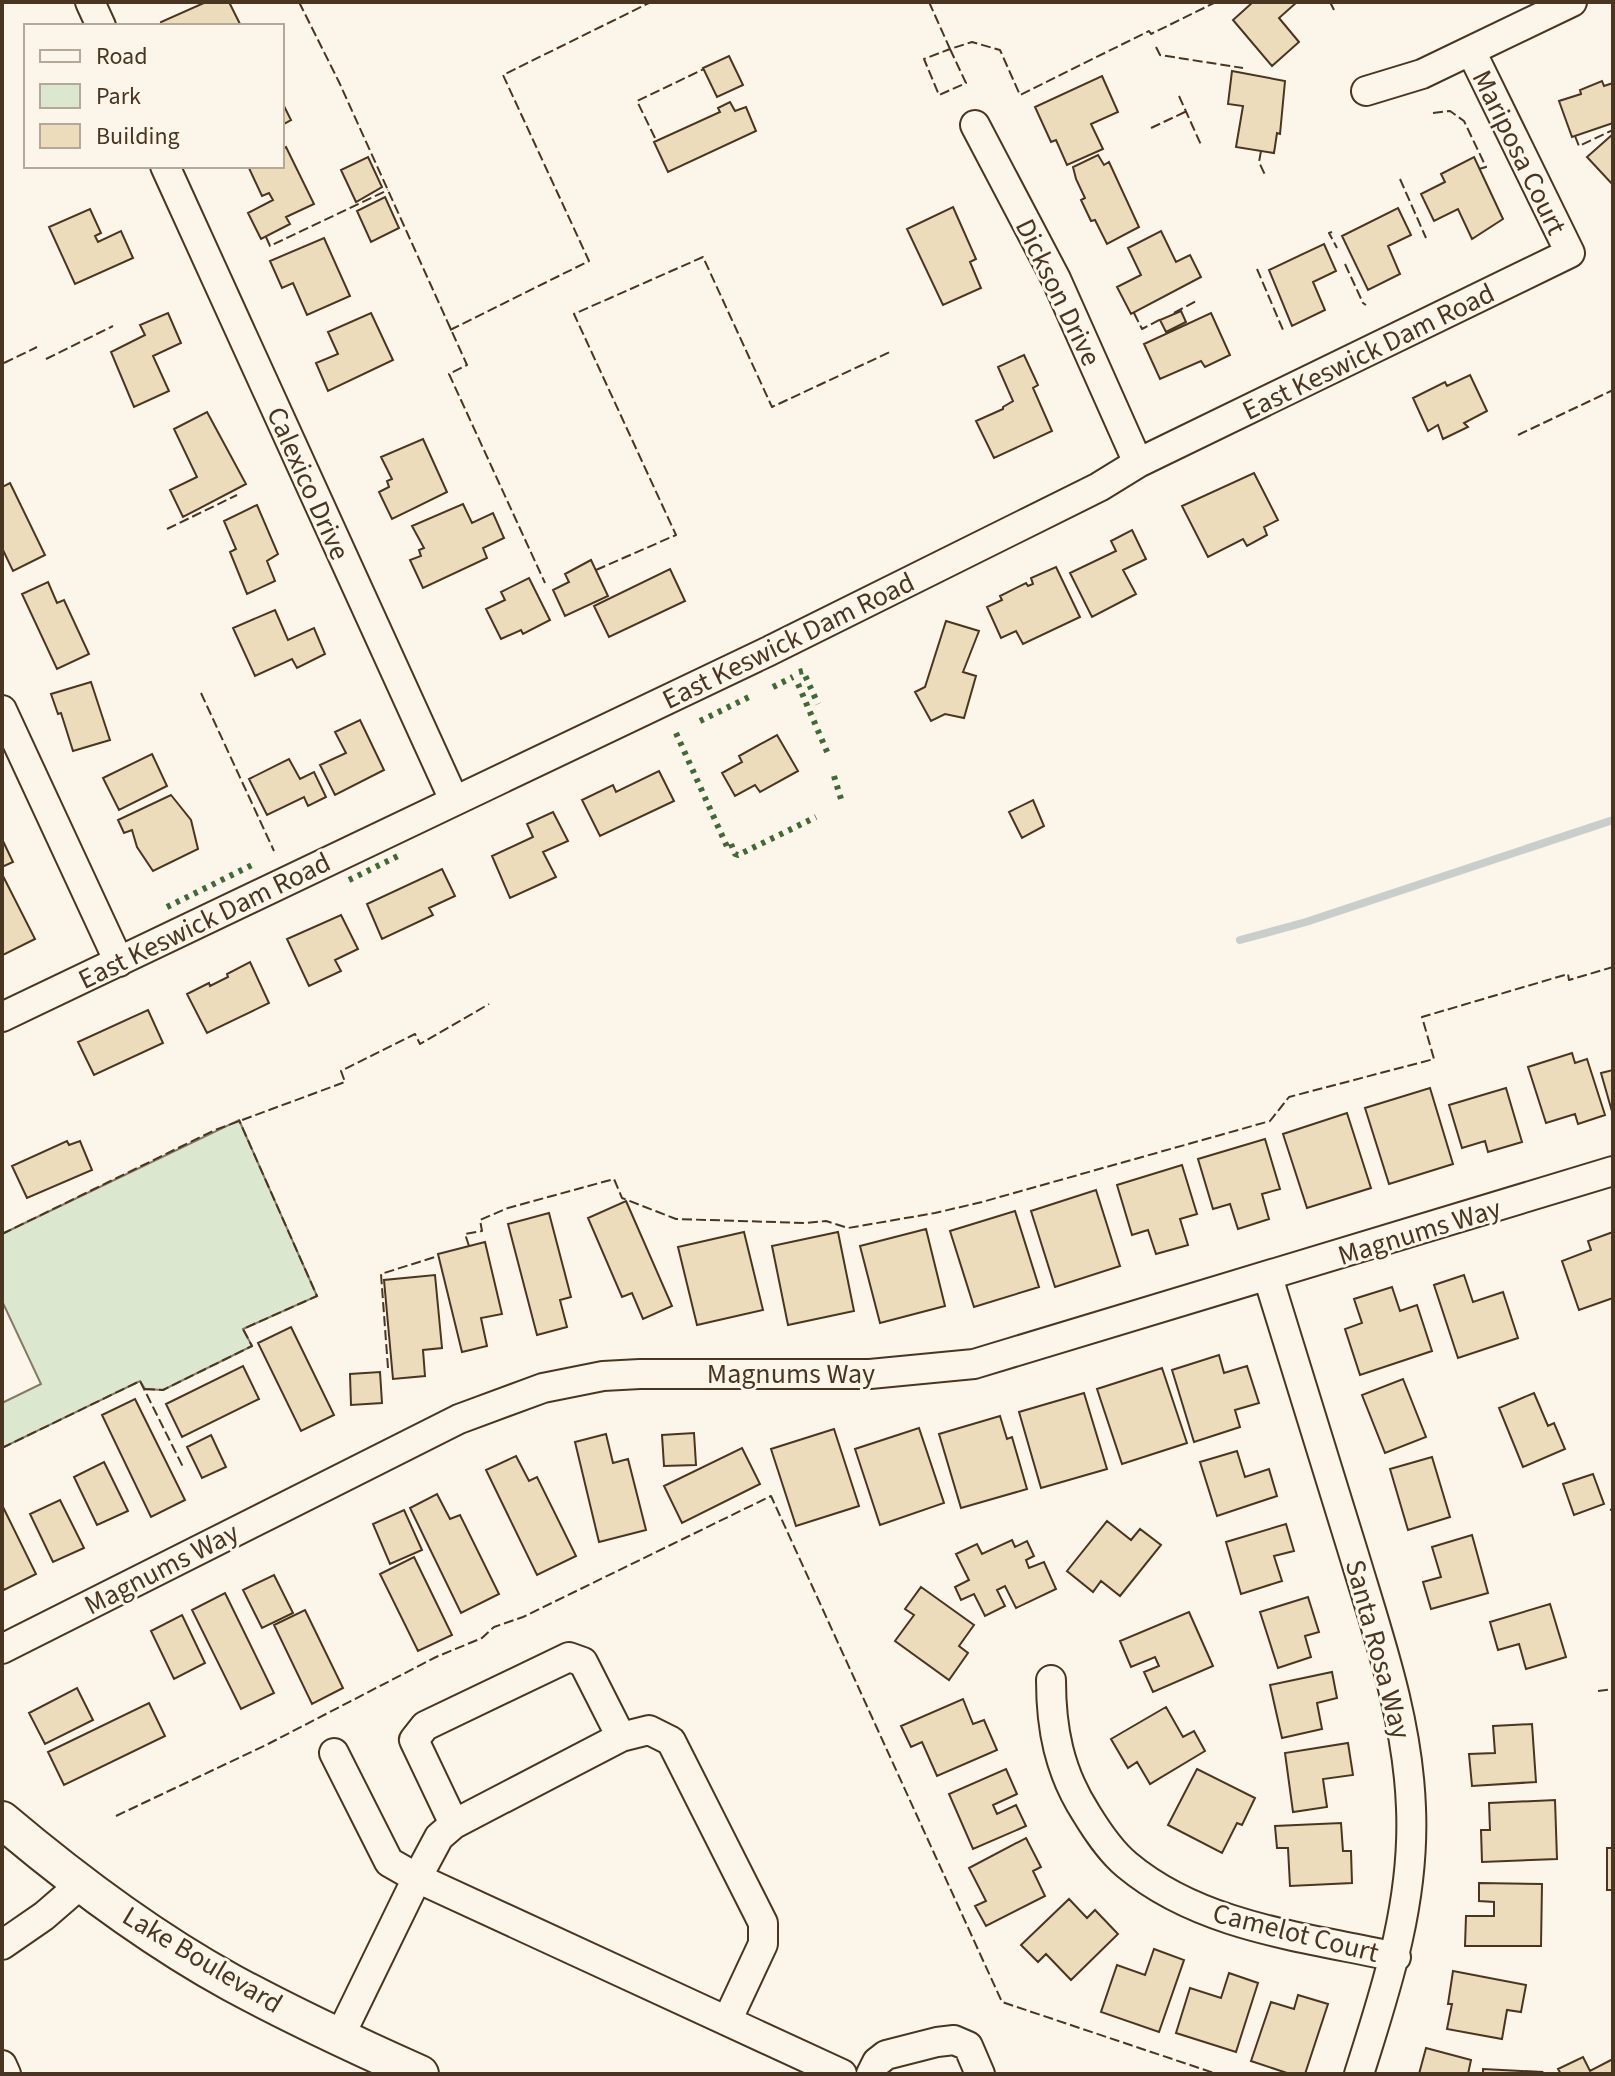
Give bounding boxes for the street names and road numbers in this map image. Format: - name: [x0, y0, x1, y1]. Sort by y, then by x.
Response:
- street label: Mariposa Court: [1462, 63, 1576, 242]
- street label: Dickson Drive: [1005, 212, 1111, 373]
- street label: East Keswick Dam Road: [1236, 273, 1501, 430]
- street label: Calexico Drive: [256, 400, 360, 566]
- street label: East Keswick Dam Road: [656, 562, 921, 719]
- street label: East Keswick Dam Road: [72, 842, 337, 999]
- street label: Magnums Way: [1333, 1188, 1506, 1276]
- street label: Magnums Way: [707, 1354, 875, 1394]
- street label: Magnums Way: [77, 1513, 246, 1625]
- street label: Santa Rosa Way: [1335, 1555, 1421, 1743]
- street label: Camelot Court: [1209, 1893, 1383, 1973]
- street label: Lake Boulevard: [115, 1896, 290, 2023]

